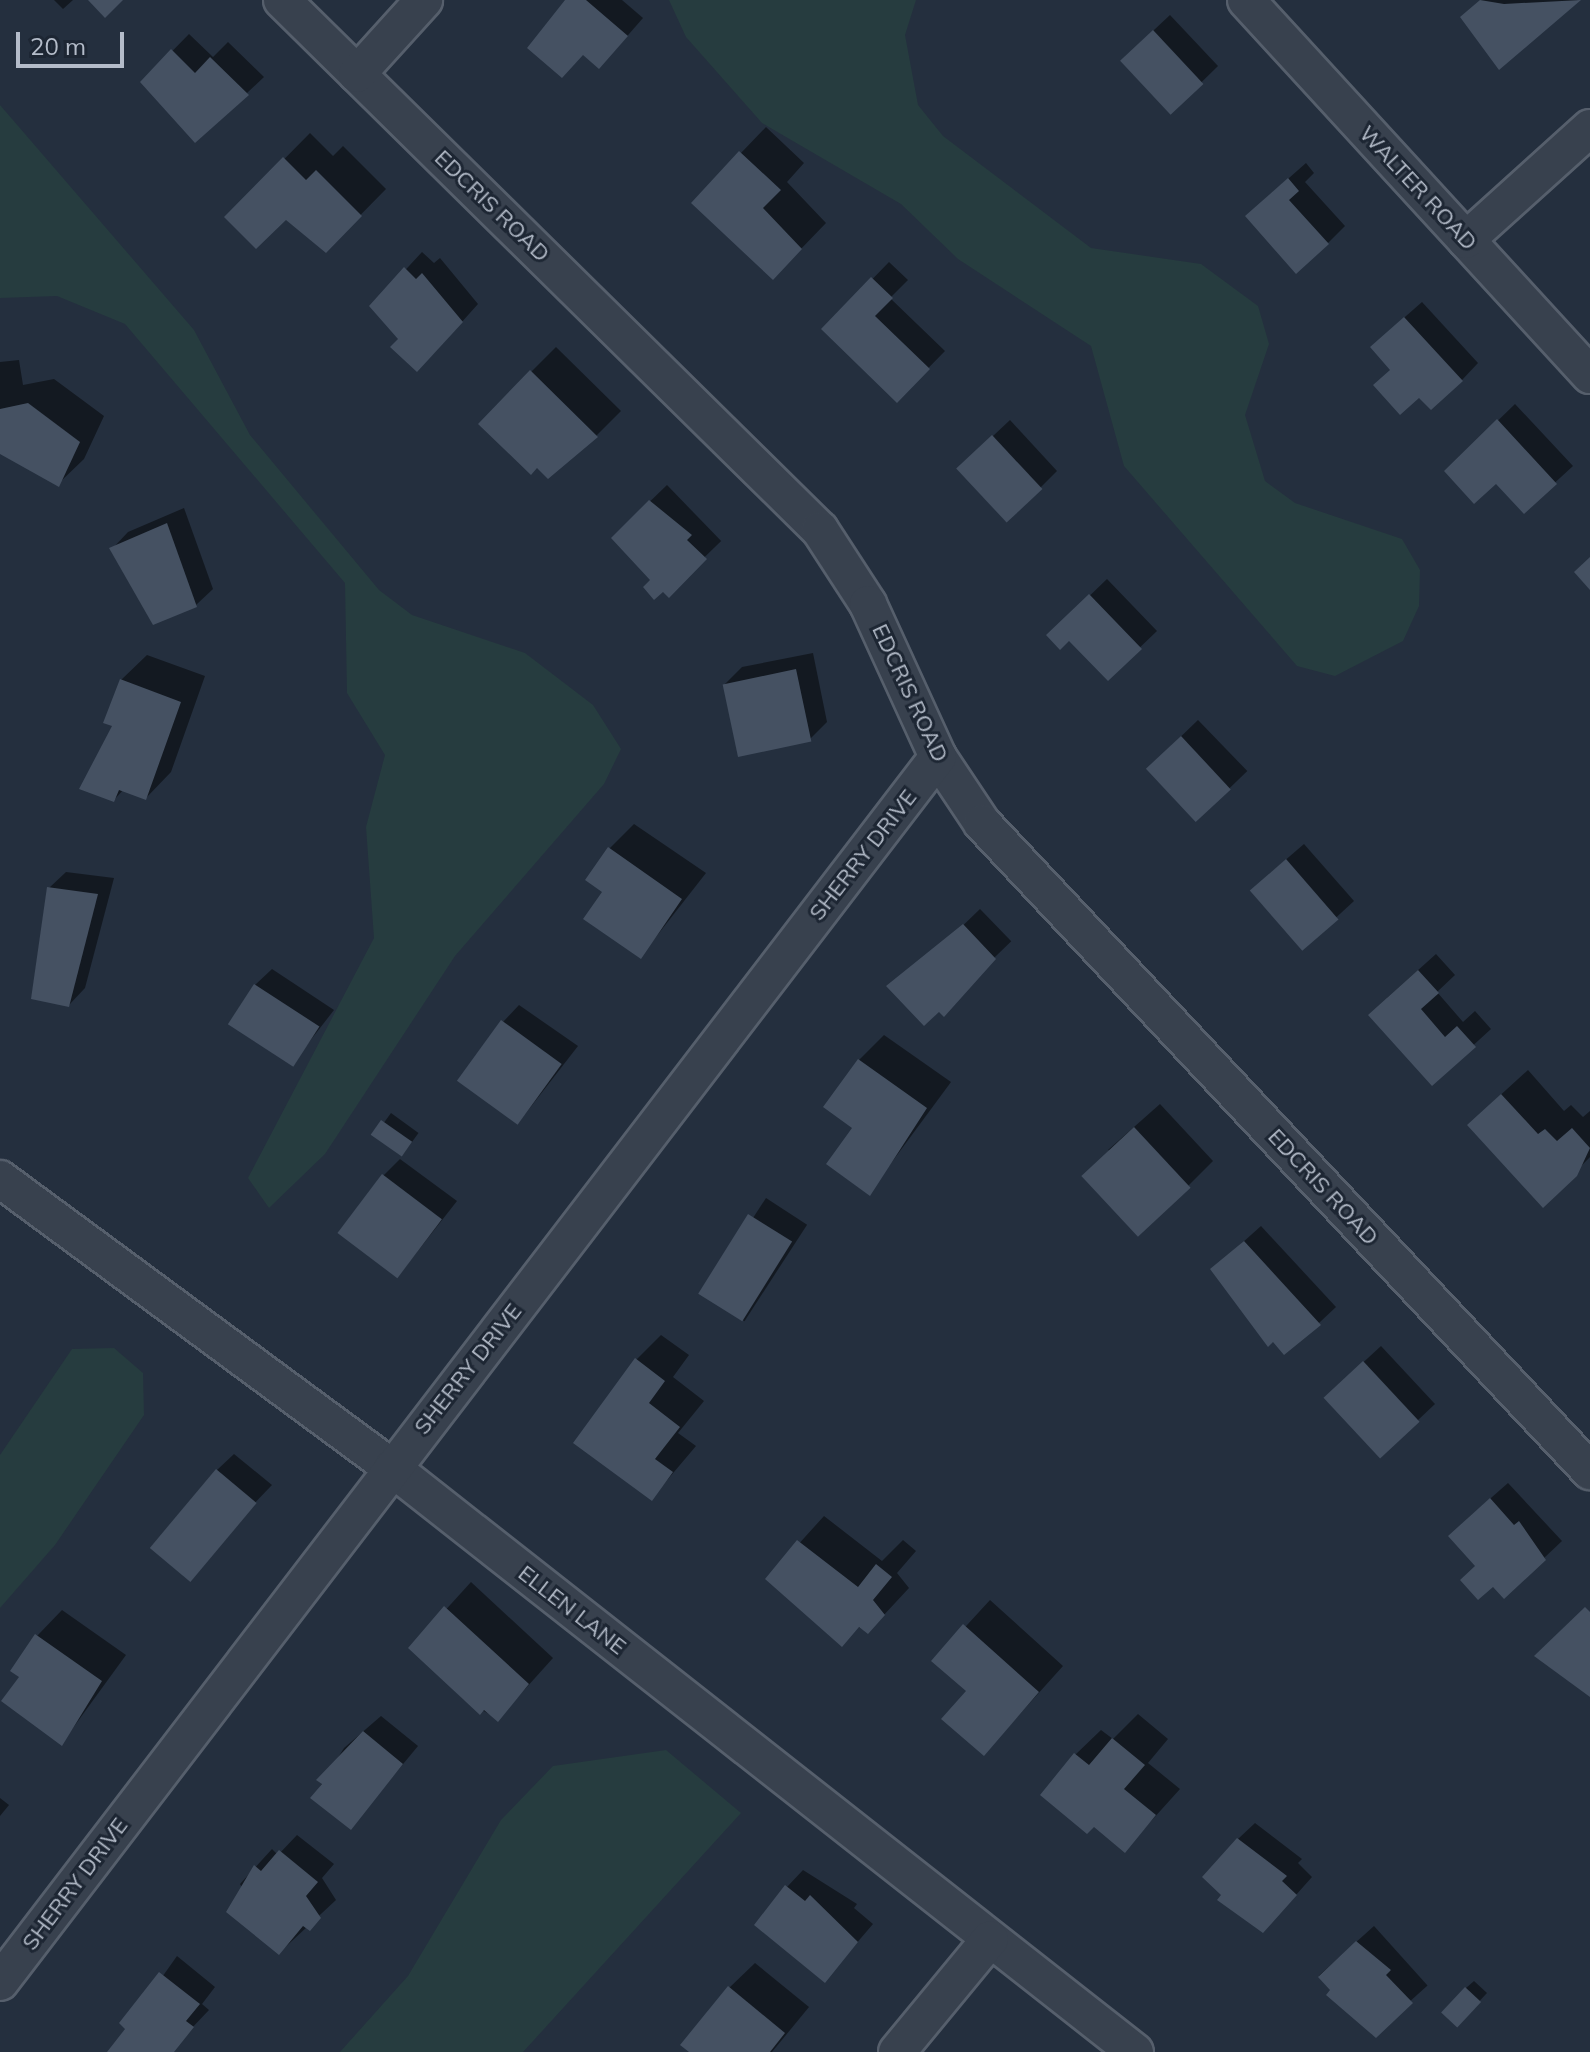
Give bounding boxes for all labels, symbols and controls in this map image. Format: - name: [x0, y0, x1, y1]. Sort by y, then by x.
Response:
- scale bar: [20, 16, 128, 66]
- text: 20 m: [30, 31, 86, 61]
- street label: WALTER ROAD: [1354, 120, 1482, 256]
- street label: EDCRIS ROAD: [429, 145, 555, 267]
- street label: EDCRIS ROAD: [867, 620, 953, 766]
- street label: SHERRY DRIVE: [804, 784, 922, 926]
- street label: EDCRIS ROAD: [1262, 1123, 1384, 1251]
- street label: SHERRY DRIVE: [409, 1298, 527, 1440]
- street label: ELLEN LANE: [513, 1560, 631, 1660]
- street label: SHERRY DRIVE: [17, 1813, 133, 1955]

